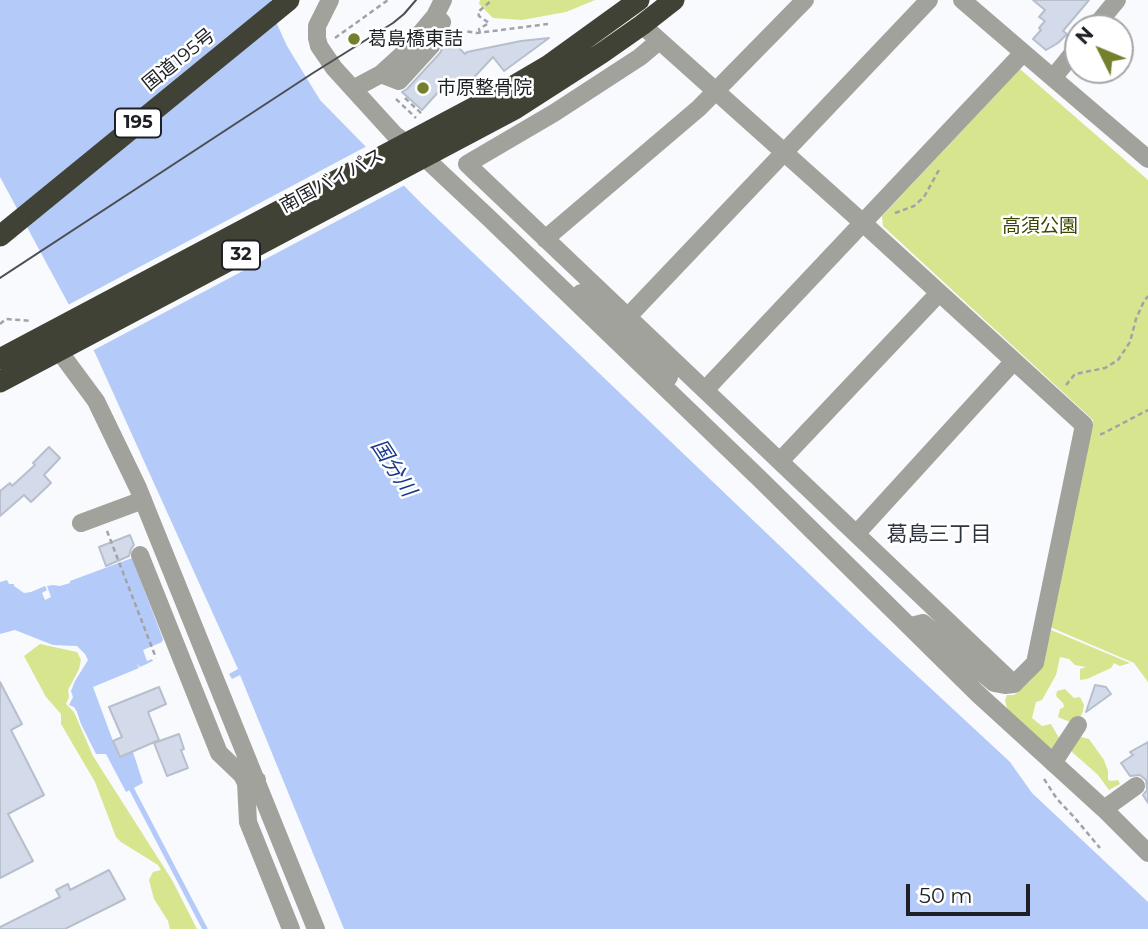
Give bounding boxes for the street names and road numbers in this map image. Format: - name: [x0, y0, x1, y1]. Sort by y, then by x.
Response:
- street label: 国道195号: [138, 24, 220, 96]
- road number: 195: [115, 109, 161, 138]
- street label: 南国バイパス: [276, 144, 388, 218]
- road number: 32: [222, 241, 260, 270]

